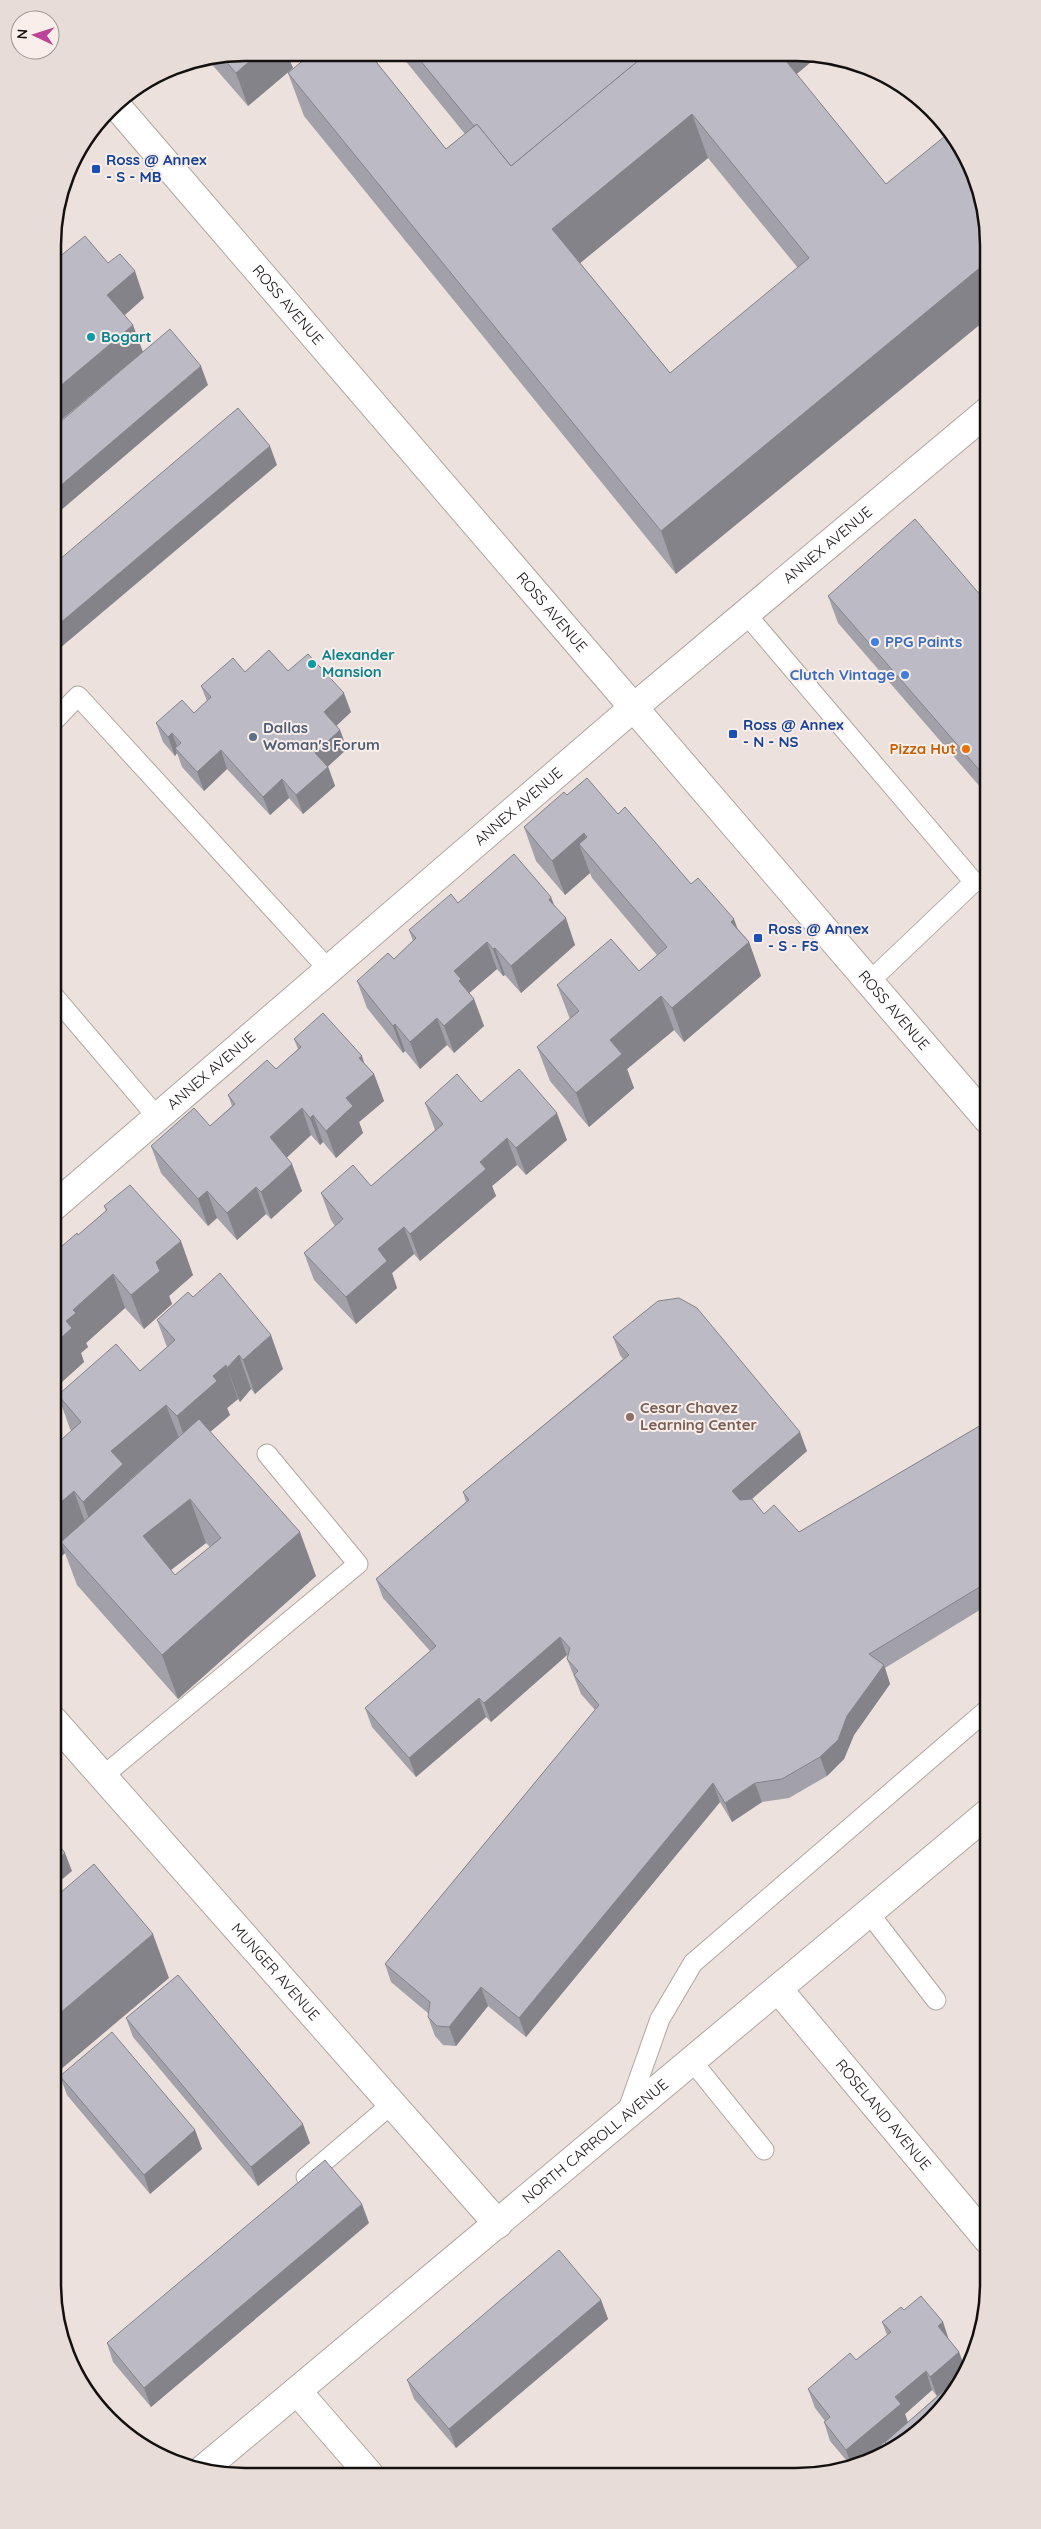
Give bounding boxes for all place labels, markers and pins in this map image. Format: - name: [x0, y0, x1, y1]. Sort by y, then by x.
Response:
- place label: Ross @ Annex - S - MB: [106, 150, 207, 186]
- marker: Ross @ Annex - S - MB: [90, 163, 102, 175]
- place label: Bogart: [101, 327, 152, 346]
- marker: Bogart: [85, 331, 97, 343]
- place label: PPG Paints: [885, 632, 962, 651]
- marker: PPG Paints: [869, 636, 881, 648]
- place label: Alexander Mansion: [322, 645, 395, 681]
- marker: Alexander Mansion: [306, 658, 318, 670]
- place label: Clutch Vintage: [790, 665, 895, 684]
- marker: Clutch Vintage: [899, 669, 911, 681]
- place label: Ross @ Annex - N - NS: [743, 715, 844, 751]
- place label: Dallas Woman's Forum: [263, 718, 380, 754]
- marker: Ross @ Annex - N - NS: [727, 728, 739, 740]
- marker: Dallas Woman's Forum: [247, 731, 259, 743]
- place label: Pizza Hut: [890, 739, 956, 758]
- marker: Pizza Hut: [960, 743, 972, 755]
- place label: Ross @ Annex - S - FS: [768, 919, 869, 955]
- marker: Ross @ Annex - S - FS: [752, 932, 764, 944]
- place label: Cesar Chavez Learning Center: [640, 1398, 758, 1434]
- marker: Cesar Chavez Learning Center: [624, 1411, 636, 1423]

